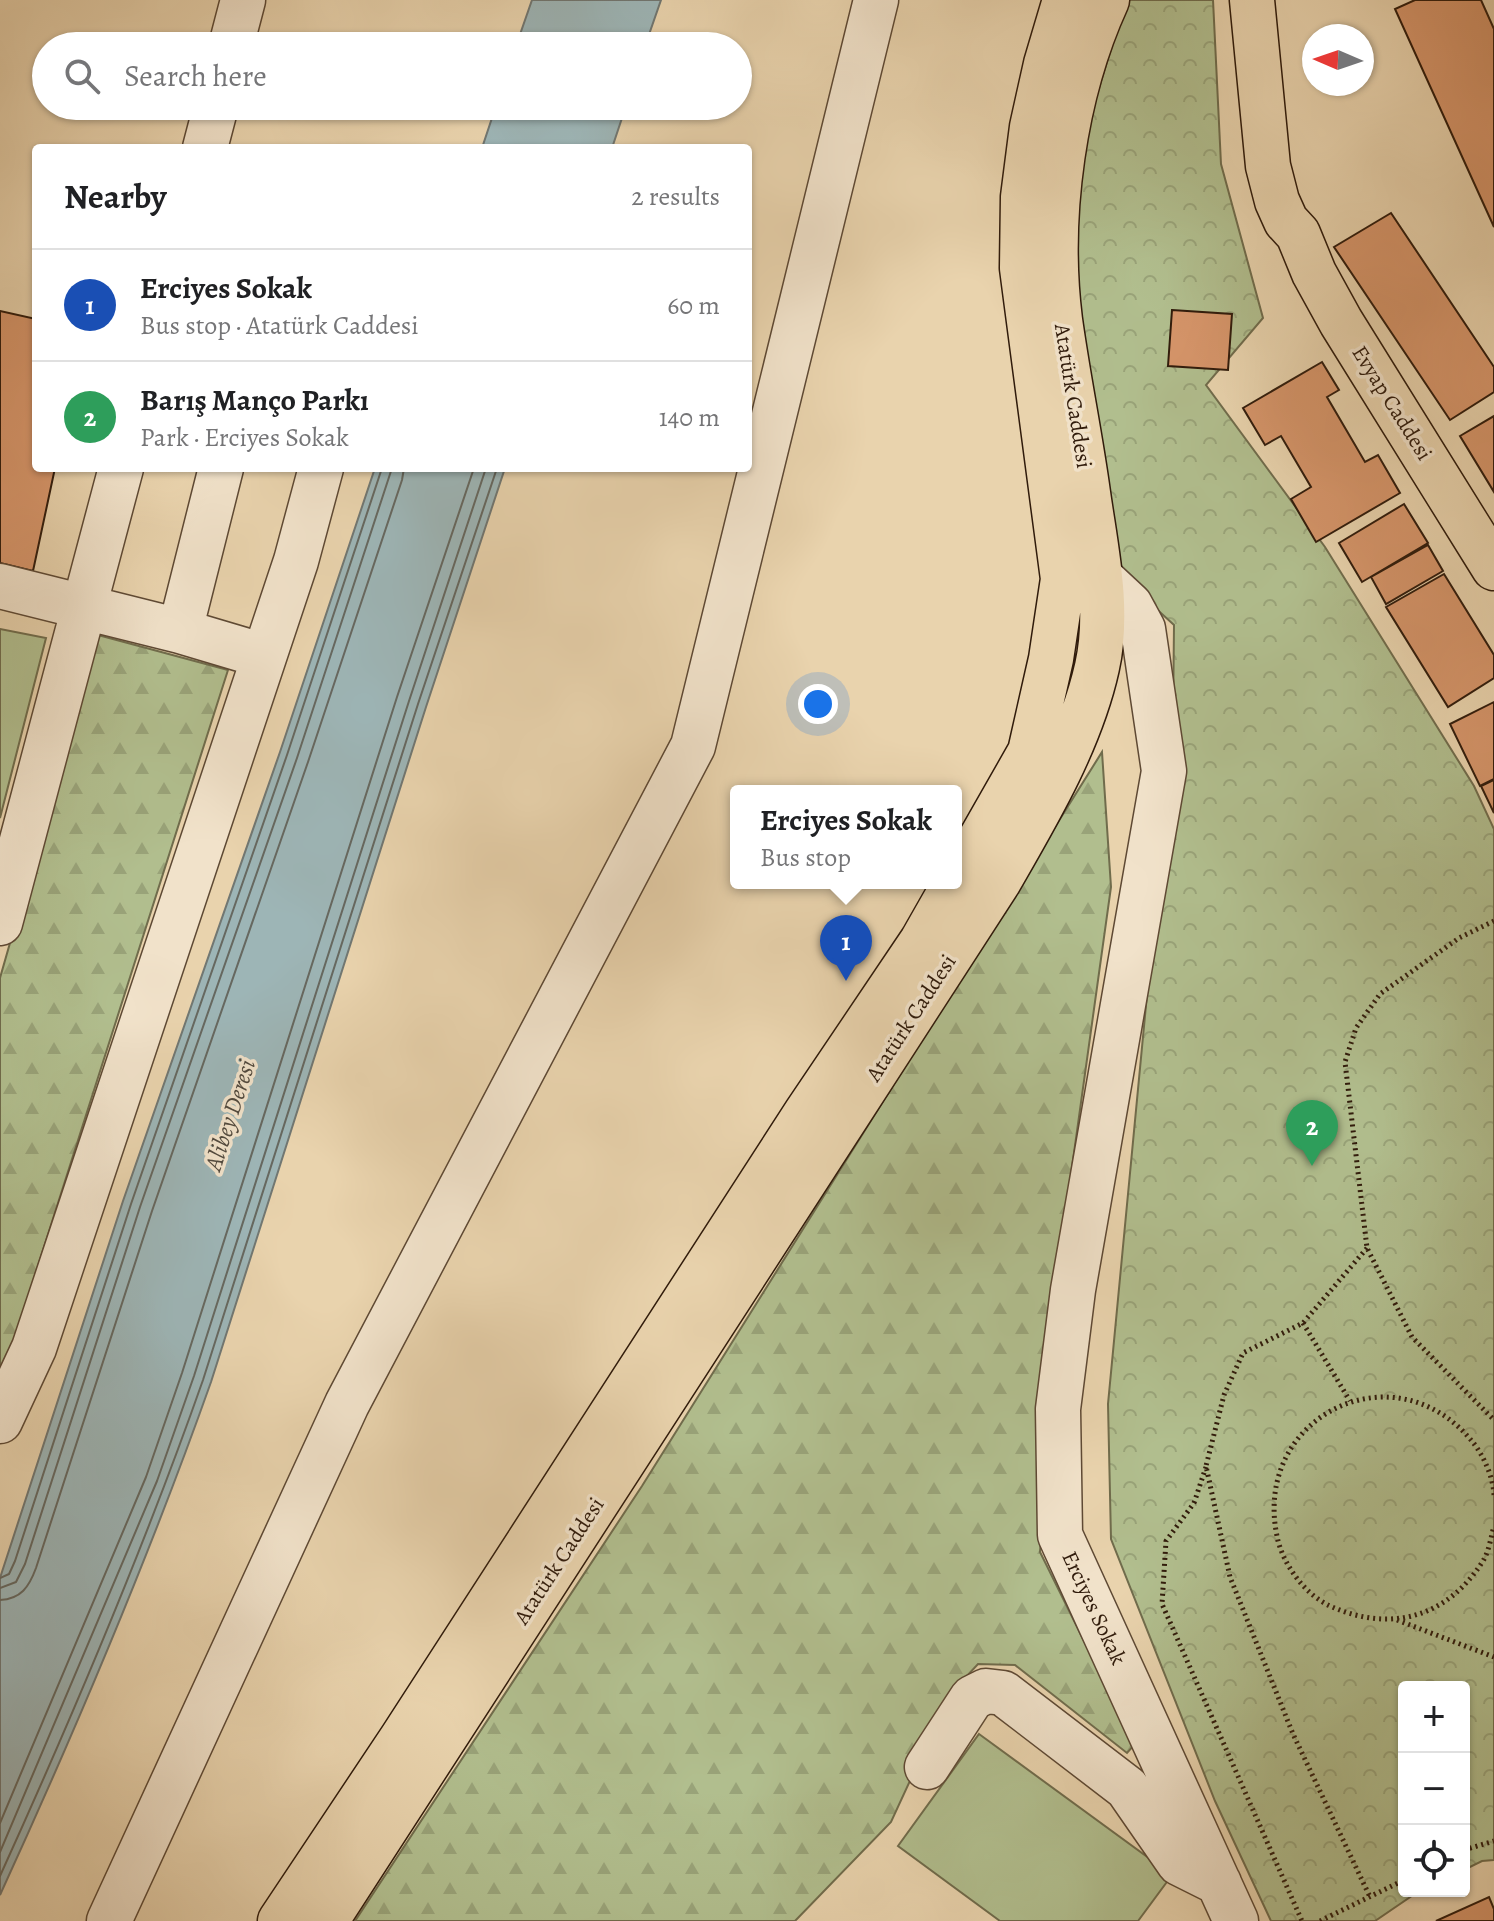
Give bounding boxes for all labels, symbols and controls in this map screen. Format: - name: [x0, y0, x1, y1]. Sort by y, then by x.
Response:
- north arrow: [1302, 24, 1374, 96]
- search box: [32, 32, 752, 120]
- icon: search: [60, 54, 104, 98]
- text: Search here: [124, 56, 267, 96]
- text: Nearby: [64, 173, 167, 220]
- text: 2 results: [631, 179, 720, 214]
- text: Erciyes Sokak: [140, 268, 312, 308]
- text: 1: [85, 288, 95, 323]
- text: 60 m: [667, 288, 720, 323]
- text: Bus stop · Atatürk Caddesi: [140, 308, 419, 343]
- street label: Atatürk Caddesi: [1047, 321, 1099, 470]
- street label: Evyap Caddesi: [1345, 340, 1439, 466]
- text: Barış Manço Parkı: [140, 380, 369, 420]
- text: 2: [84, 400, 96, 435]
- text: 140 m: [659, 400, 720, 435]
- text: Park · Erciyes Sokak: [140, 420, 349, 455]
- your location: [798, 684, 838, 724]
- popup: [730, 785, 962, 889]
- text: Erciyes Sokak: [760, 800, 932, 840]
- text: Bus stop: [760, 840, 851, 875]
- pin: 1: [820, 915, 872, 981]
- street label: Atatürk Caddesi: [858, 949, 963, 1088]
- water label: Alibey Deresi: [196, 1055, 263, 1177]
- pin: 2: [1286, 1100, 1338, 1166]
- street label: Atatürk Caddesi: [506, 1492, 611, 1631]
- street label: Erciyes Sokak: [1055, 1546, 1133, 1670]
- map controls: [1398, 1681, 1470, 1897]
- button: +: [1398, 1681, 1470, 1753]
- button: −: [1398, 1753, 1470, 1825]
- button: locate: [1398, 1825, 1470, 1897]

